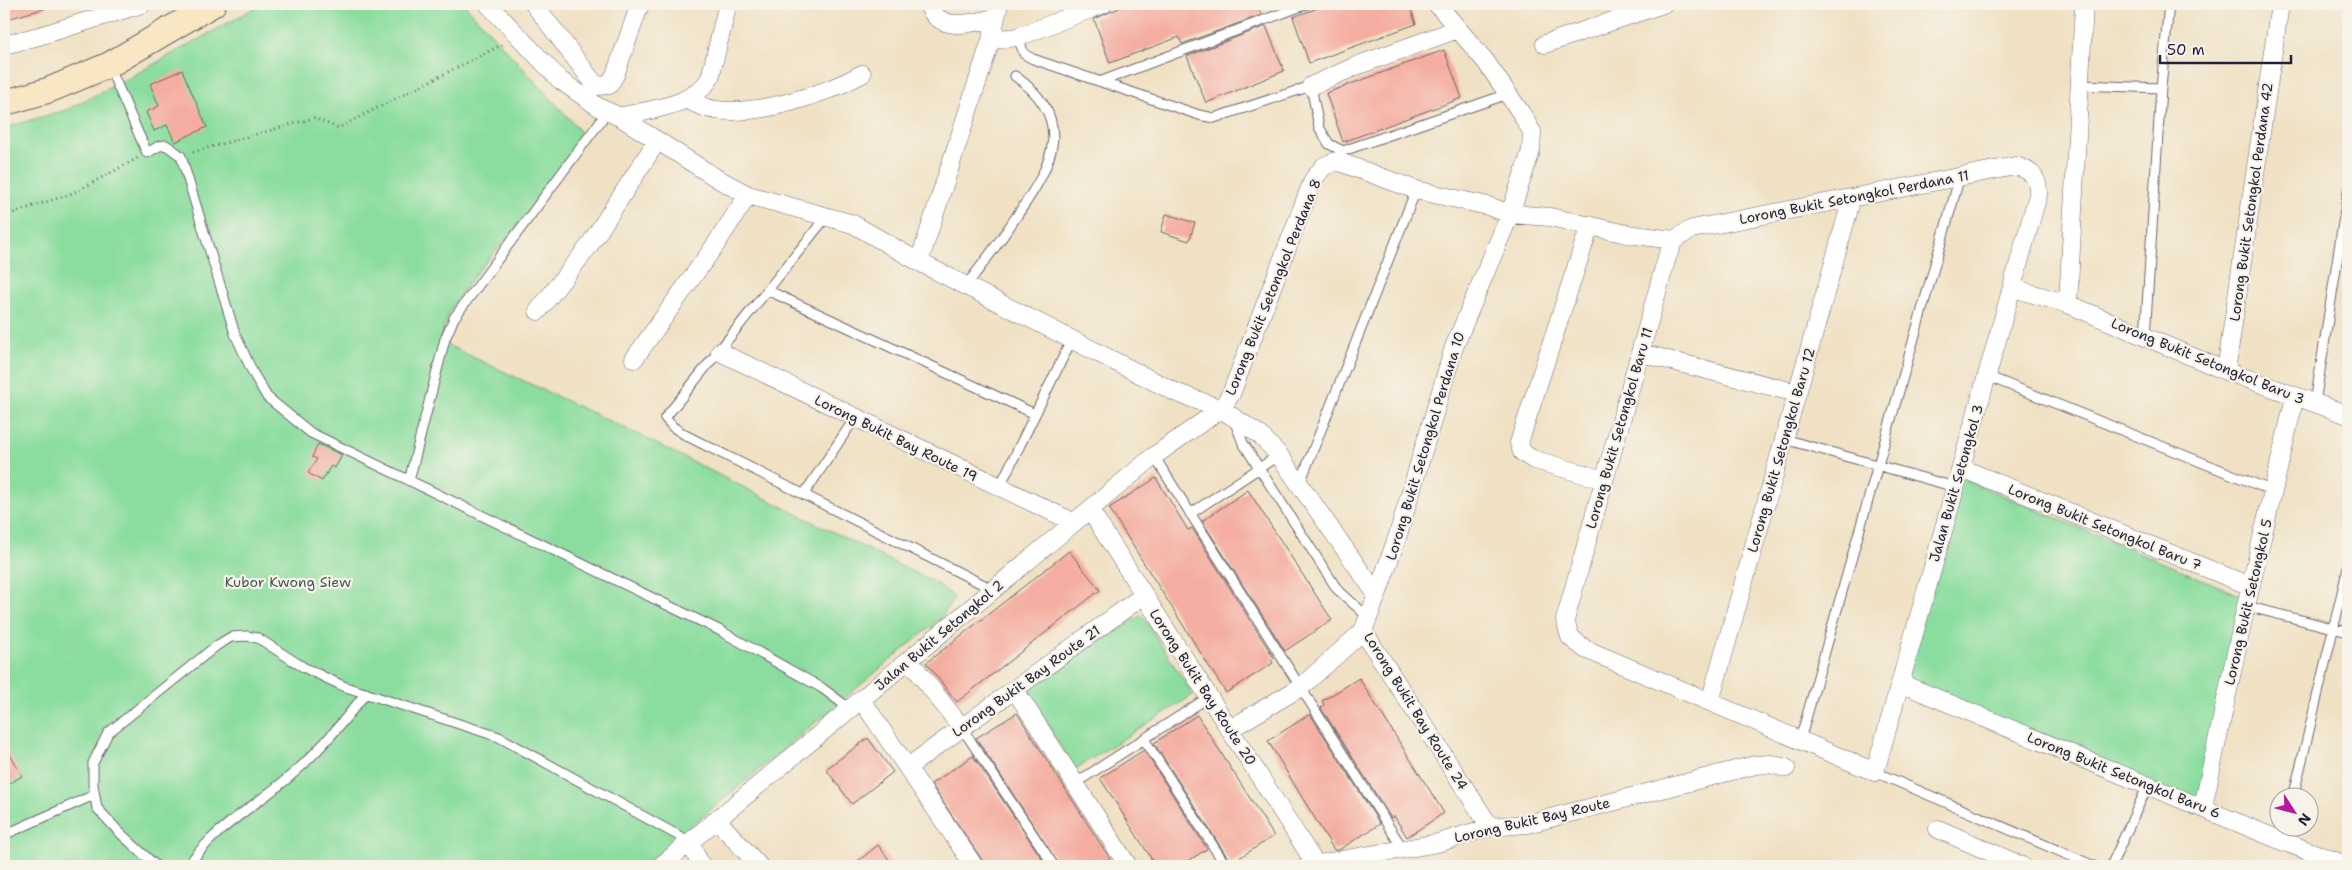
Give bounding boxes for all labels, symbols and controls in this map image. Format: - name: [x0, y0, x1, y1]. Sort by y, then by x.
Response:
- scale bar: [2160, 32, 2291, 64]
- text: 50 m: [2167, 40, 2205, 60]
- street label: Lorong Bukit Setongkol Perdana 42: [2225, 81, 2277, 323]
- street label: Lorong Bukit Setongkol Perdana 11: [1738, 166, 1970, 228]
- street label: Lorong Bukit Setongkol Perdana 8: [1221, 176, 1325, 398]
- street label: Lorong Bukit Setongkol Baru 3: [2109, 314, 2307, 408]
- street label: Lorong Bukit Setongkol Baru 11: [1582, 325, 1656, 531]
- street label: Lorong Bukit Setongkol Perdana 10: [1382, 330, 1468, 562]
- street label: Lorong Bukit Setongkol Baru 12: [1743, 345, 1819, 555]
- street label: Lorong Bukit Bay Route 19: [812, 391, 980, 485]
- street label: Jalan Bukit Setongkol 3: [1925, 402, 1987, 564]
- street label: Lorong Bukit Setongkol Baru 7: [2006, 480, 2204, 574]
- street label: Lorong Bukit Setongkol 5: [2220, 517, 2276, 687]
- park label: Kubor Kwong Siew: [225, 573, 351, 591]
- street label: Jalan Bukit Setongkol 2: [871, 576, 1007, 694]
- street label: Lorong Bukit Bay Route 20: [1146, 605, 1260, 769]
- street label: Lorong Bukit Bay Route 21: [948, 621, 1104, 741]
- street label: Lorong Bukit Bay Route 24: [1360, 629, 1472, 793]
- street label: Lorong Bukit Setongkol Baru 6: [2025, 728, 2223, 822]
- north arrow: [2270, 788, 2320, 838]
- street label: Lorong Bukit Bay Route: [1452, 793, 1612, 847]
- text: N: [2294, 810, 2315, 829]

